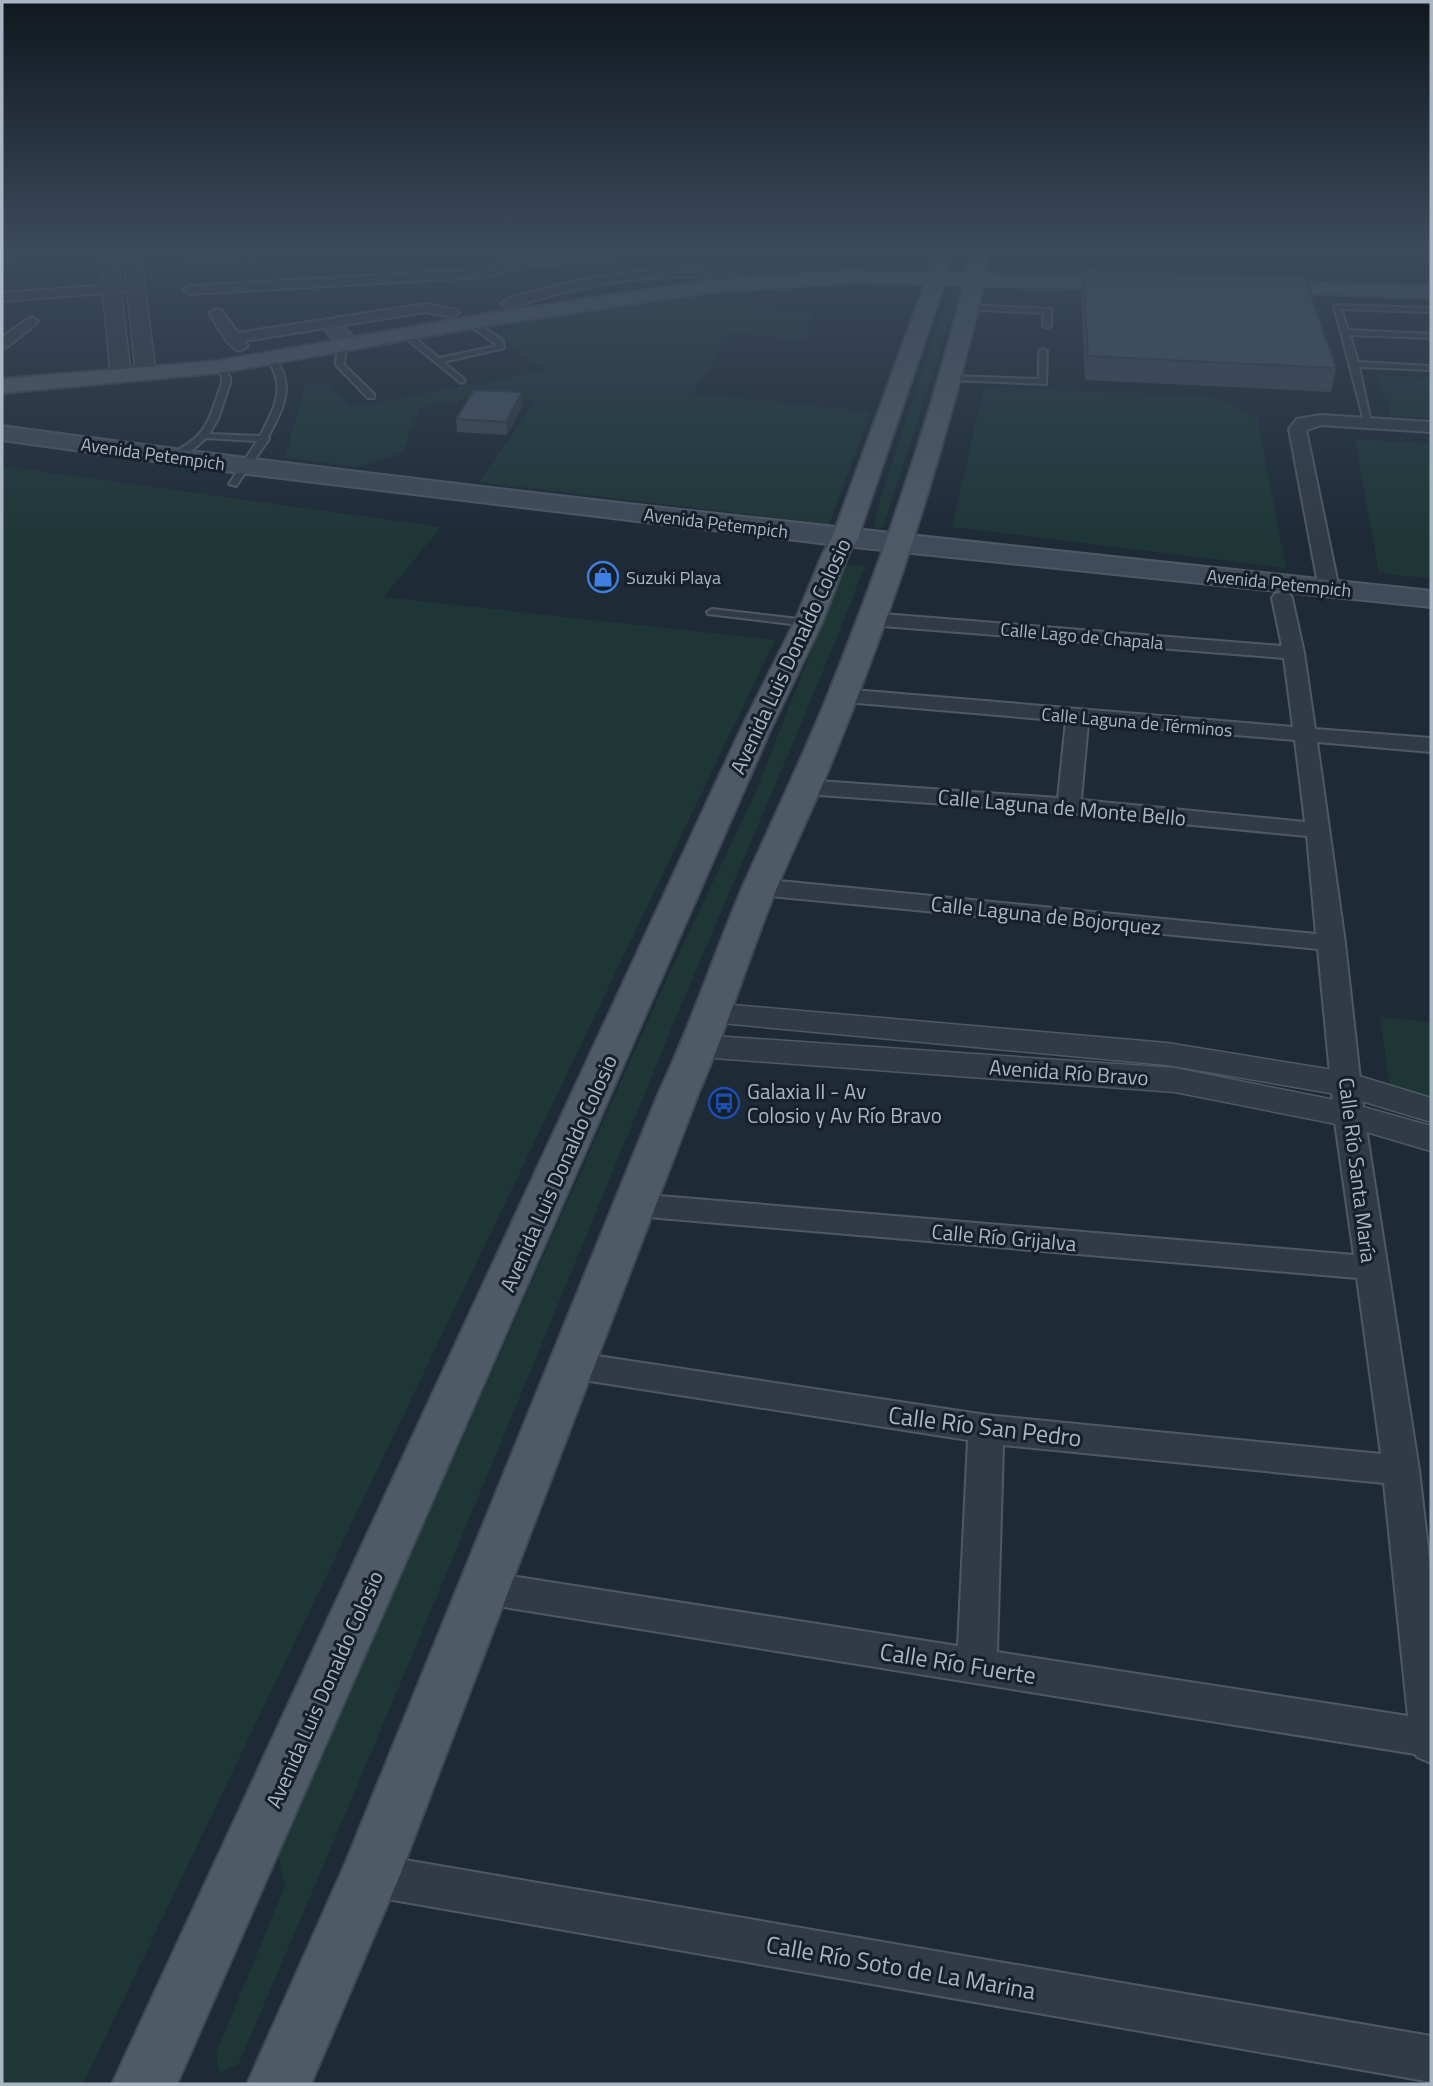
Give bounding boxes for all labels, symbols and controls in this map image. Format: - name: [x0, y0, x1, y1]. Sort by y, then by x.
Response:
- street label: Avenida Petempich: [79, 431, 227, 477]
- street label: Avenida Petempich: [642, 501, 790, 545]
- street label: Avenida Luis Donaldo Colosio: [721, 533, 859, 779]
- shop icon: Suzuki Playa: [586, 560, 620, 594]
- street label: Avenida Petempich: [1205, 562, 1353, 604]
- place label: Suzuki Playa: [626, 564, 721, 591]
- street label: Calle Lago de Chapala: [1000, 615, 1164, 657]
- street label: Calle Laguna de Términos: [1040, 700, 1234, 744]
- street label: Calle Laguna de Monte Bello: [937, 780, 1187, 834]
- street label: Calle Laguna de Bojorquez: [929, 887, 1163, 943]
- street label: Avenida Luis Donaldo Colosio: [491, 1049, 625, 1297]
- street label: Avenida Río Bravo: [988, 1050, 1150, 1094]
- place label: Galaxia II - Av Colosio y Av Río Bravo: [747, 1075, 942, 1131]
- street label: Calle Río Santa María: [1331, 1076, 1385, 1265]
- bus stop icon: Galaxia II - Av Colosio y Av Río Bravo: [707, 1086, 741, 1120]
- street label: Calle Río Grijalva: [930, 1215, 1078, 1259]
- street label: Calle Río San Pedro: [886, 1396, 1084, 1456]
- street label: Avenida Luis Donaldo Colosio: [257, 1565, 391, 1813]
- street label: Calle Río Fuerte: [877, 1633, 1039, 1693]
- street label: Calle Río Soto de La Marina: [763, 1926, 1039, 2008]

